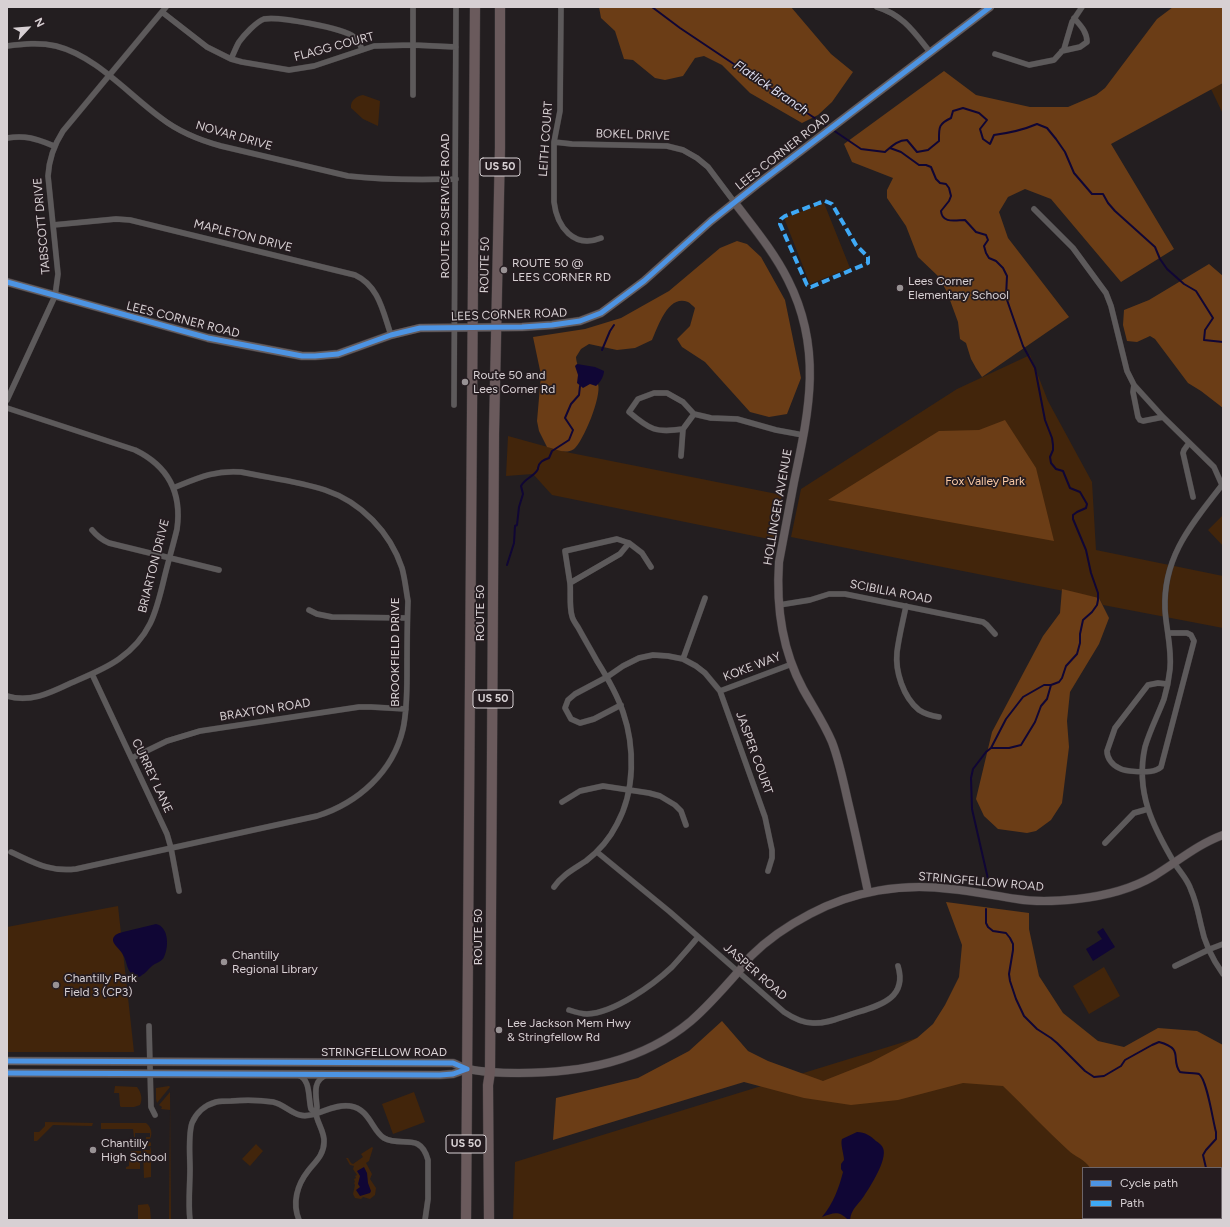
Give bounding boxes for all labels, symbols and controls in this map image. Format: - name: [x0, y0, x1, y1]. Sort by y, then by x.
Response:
- north arrow: [8, 8, 48, 48]
- text: N: [32, 16, 47, 29]
- street label: FLAGG COURT: [292, 29, 376, 65]
- water label: Flatlick Branch: [731, 57, 811, 119]
- street label: LEITH COURT: [536, 101, 556, 177]
- street label: LEES CORNER ROAD: [733, 111, 833, 193]
- street label: NOVAR DRIVE: [194, 118, 274, 154]
- street label: BOKEL DRIVE: [595, 127, 671, 143]
- street label: ROUTE 50 SERVICE ROAD: [438, 134, 452, 278]
- road number: US 50: [480, 158, 520, 176]
- street label: TABSCOTT DRIVE: [31, 177, 53, 275]
- street label: MAPLETON DRIVE: [192, 217, 294, 255]
- street label: ROUTE 50: [477, 237, 493, 293]
- place label: ROUTE 50 @ LEES CORNER RD: [512, 256, 611, 284]
- marker: ROUTE 50 @ LEES CORNER RD: [499, 265, 509, 275]
- place label: Lees Corner Elementary School: [908, 274, 1009, 302]
- marker: Lees Corner Elementary School: [895, 283, 905, 293]
- street label: LEES CORNER ROAD: [125, 299, 241, 341]
- street label: LEES CORNER ROAD: [451, 306, 567, 324]
- place label: Route 50 and Lees Corner Rd: [473, 368, 555, 396]
- marker: Route 50 and Lees Corner Rd: [460, 377, 470, 387]
- street label: HOLLINGER AVENUE: [761, 448, 795, 566]
- park label: Fox Valley Park: [945, 474, 1025, 488]
- street label: BRIARTON DRIVE: [135, 518, 173, 614]
- street label: SCIBILIA ROAD: [849, 577, 933, 607]
- street label: ROUTE 50: [473, 585, 487, 641]
- street label: BROOKFIELD DRIVE: [388, 597, 402, 707]
- street label: KOKE WAY: [721, 649, 783, 685]
- road number: US 50: [473, 690, 513, 708]
- street label: BRAXTON ROAD: [219, 696, 311, 724]
- street label: JASPER COURT: [732, 710, 776, 796]
- street label: CURREY LANE: [129, 737, 175, 815]
- street label: STRINGFELLOW ROAD: [918, 869, 1044, 895]
- street label: ROUTE 50: [471, 909, 485, 965]
- street label: JASPER ROAD: [720, 941, 790, 1003]
- place label: Chantilly Regional Library: [232, 948, 318, 976]
- marker: Chantilly Regional Library: [219, 957, 229, 967]
- place label: Chantilly Park Field 3 (CP3): [64, 971, 137, 999]
- marker: Chantilly Park Field 3 (CP3): [51, 980, 61, 990]
- place label: Lee Jackson Mem Hwy & Stringfellow Rd: [507, 1016, 631, 1044]
- marker: Lee Jackson Mem Hwy & Stringfellow Rd: [494, 1025, 504, 1035]
- street label: STRINGFELLOW ROAD: [321, 1045, 447, 1059]
- road number: US 50: [446, 1135, 486, 1153]
- place label: Chantilly High School: [101, 1136, 167, 1164]
- marker: Chantilly High School: [88, 1145, 98, 1155]
- legend: [1082, 1167, 1222, 1219]
- text: Cycle path: [1120, 1176, 1178, 1190]
- text: Path: [1120, 1196, 1144, 1210]

